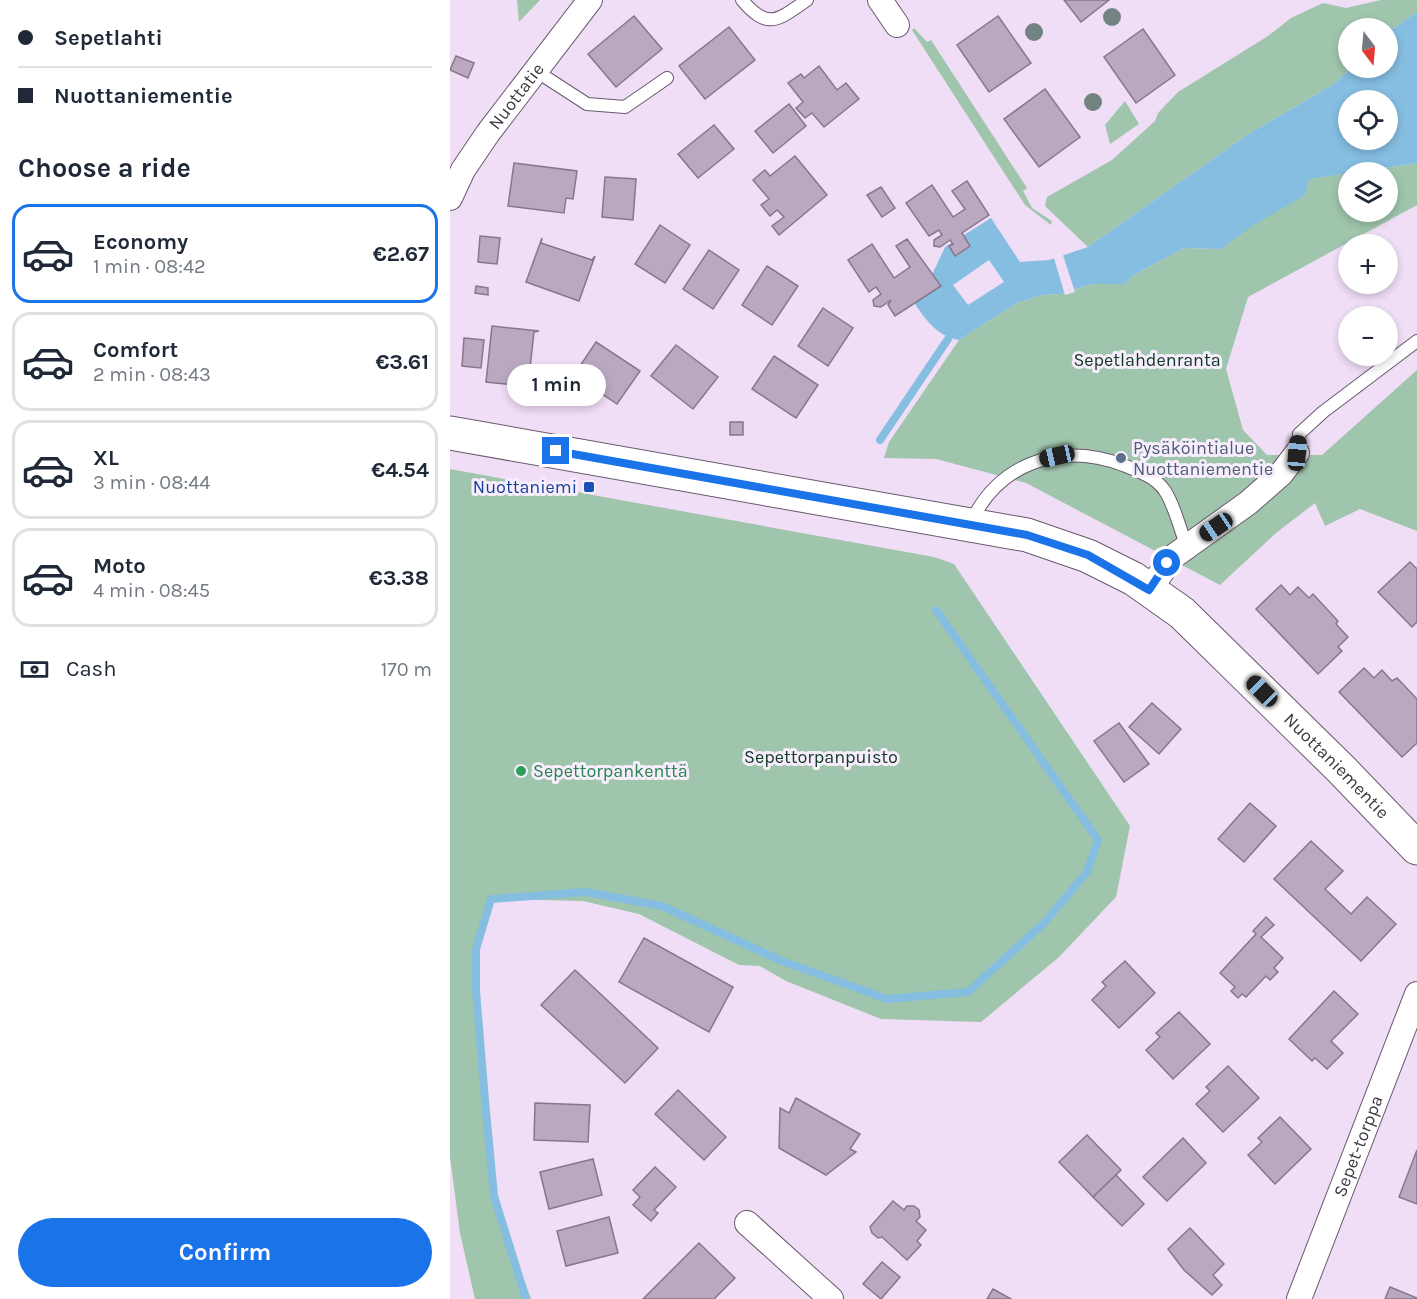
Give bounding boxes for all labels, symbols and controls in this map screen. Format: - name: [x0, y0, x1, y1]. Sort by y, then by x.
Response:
- north arrow: [1338, 18, 1398, 78]
- map controls: [1338, 18, 1398, 366]
- text: Sepetlahti: [54, 25, 163, 51]
- street label: Nuottatie: [484, 58, 549, 134]
- text: Nuottaniementie: [54, 83, 233, 109]
- button: locate: [1338, 90, 1398, 150]
- text: Choose a ride: [18, 152, 191, 184]
- button: layers: [1338, 162, 1398, 222]
- icon: car: [21, 227, 75, 281]
- text: Economy: [93, 229, 188, 255]
- button: +: [1338, 234, 1398, 294]
- text: €2.67: [373, 241, 429, 267]
- text: 1 min · 08:42: [93, 255, 206, 278]
- button: −: [1338, 306, 1398, 366]
- icon: car: [21, 335, 75, 389]
- text: Comfort: [93, 337, 178, 363]
- text: €3.61: [375, 349, 429, 375]
- park label: Sepetlahdenranta: [1073, 349, 1221, 371]
- text: 2 min · 08:43: [93, 363, 211, 386]
- callout: 1 min: [507, 364, 606, 406]
- text: 1 min: [531, 373, 582, 396]
- car: [1286, 434, 1308, 472]
- route end: [542, 437, 569, 464]
- place label: Pysäköintialue Nuottaniementie: [1133, 437, 1273, 480]
- icon: car: [21, 443, 75, 497]
- car: [1037, 443, 1077, 469]
- text: XL: [93, 445, 119, 471]
- marker: Pysäköintialue Nuottaniementie: [1114, 451, 1128, 465]
- text: €4.54: [371, 457, 429, 483]
- text: 3 min · 08:44: [93, 471, 210, 494]
- place label: Nuottaniemi: [473, 476, 577, 498]
- marker: Nuottaniemi: [582, 480, 596, 494]
- car: [1196, 509, 1236, 545]
- route start: [1153, 549, 1180, 576]
- icon: car: [21, 551, 75, 605]
- text: Moto: [93, 553, 146, 579]
- text: €3.38: [369, 565, 429, 591]
- text: 4 min · 08:45: [93, 579, 210, 602]
- icon: cash: [18, 653, 51, 686]
- text: Cash: [66, 656, 116, 682]
- text: 170 m: [381, 658, 432, 681]
- car: [1243, 672, 1281, 710]
- street label: Nuottaniementie: [1279, 708, 1394, 823]
- park label: Sepettorpanpuisto: [744, 746, 898, 768]
- place label: Sepettorpankenttä: [533, 760, 688, 782]
- marker: Sepettorpankenttä: [514, 764, 528, 778]
- street label: Sepet-torppa: [1329, 1092, 1388, 1200]
- button: Confirm: [18, 1218, 432, 1287]

